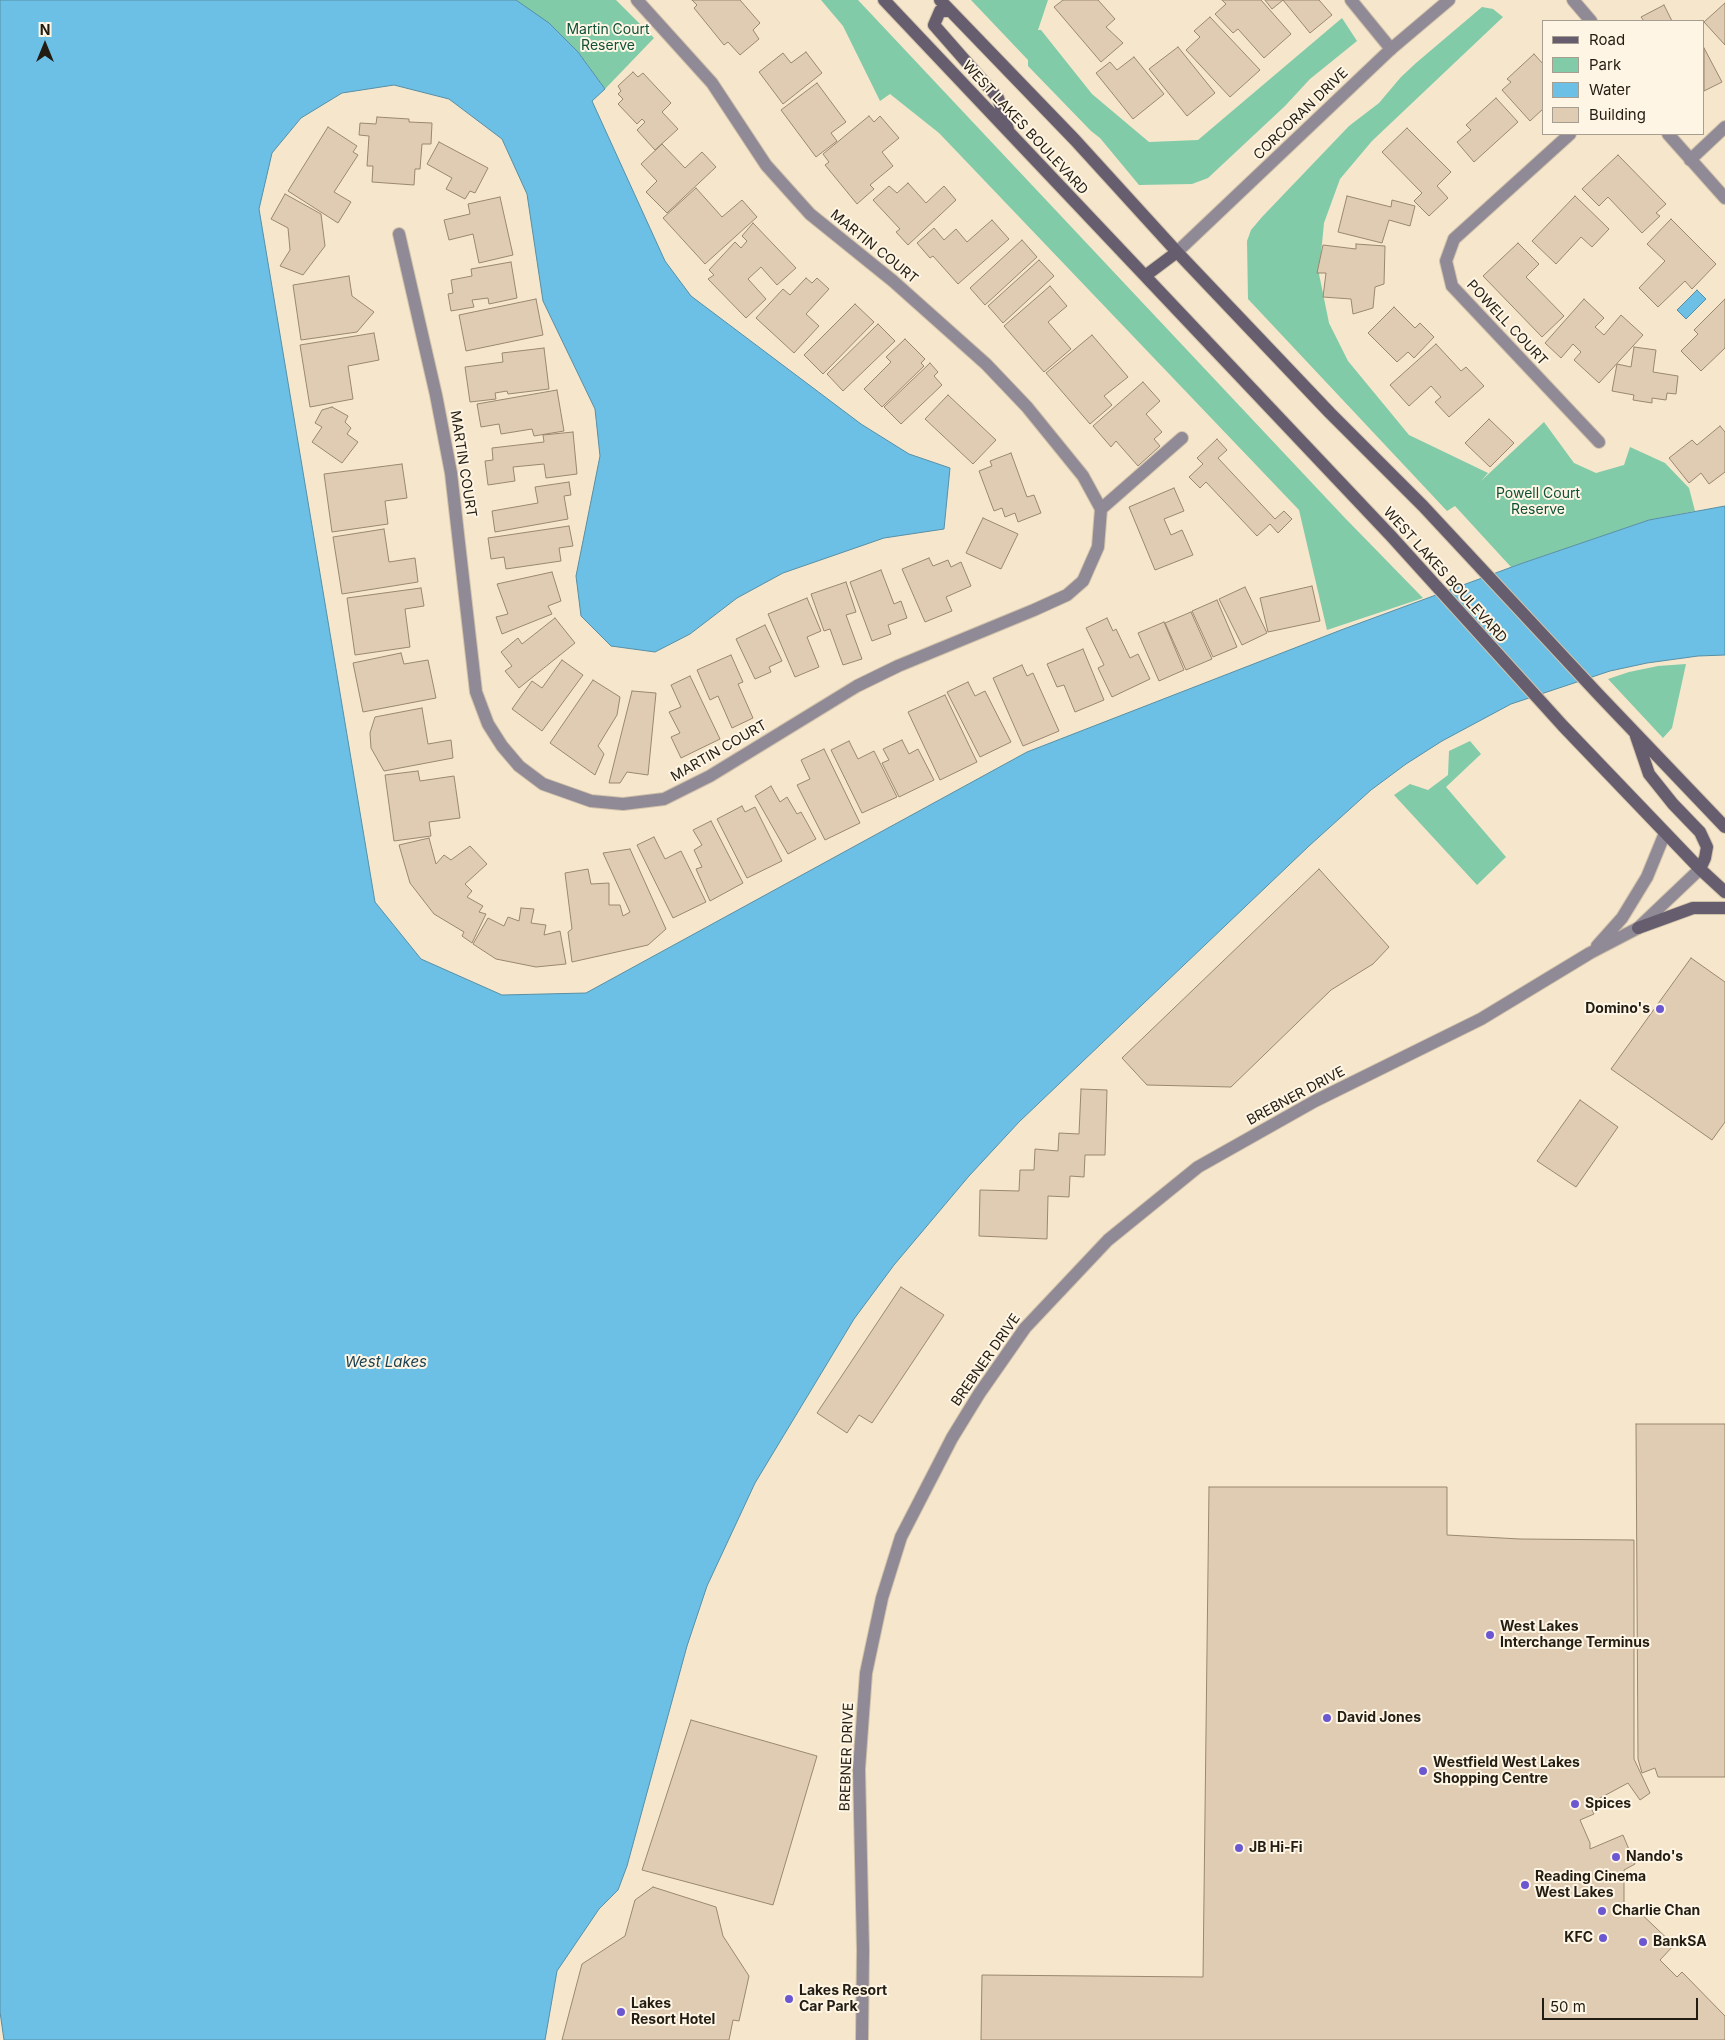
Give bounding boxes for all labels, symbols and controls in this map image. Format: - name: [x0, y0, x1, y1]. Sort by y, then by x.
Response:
- north arrow: [20, 20, 70, 70]
- legend: [1542, 20, 1705, 135]
- text: N: [40, 21, 50, 38]
- park label: Martin Court Reserve: [566, 22, 650, 54]
- text: Road: [1589, 30, 1625, 49]
- text: Park: [1589, 55, 1621, 74]
- street label: WEST LAKES BOULEVARD: [959, 58, 1091, 198]
- street label: CORCORAN DRIVE: [1250, 65, 1352, 163]
- text: Water: [1589, 80, 1631, 99]
- text: Building: [1589, 105, 1646, 124]
- street label: MARTIN COURT: [827, 206, 921, 288]
- street label: POWELL COURT: [1463, 277, 1551, 369]
- street label: MARTIN COURT: [446, 409, 480, 519]
- park label: Powell Court Reserve: [1496, 486, 1580, 518]
- street label: WEST LAKES BOULEVARD: [1380, 504, 1510, 646]
- street label: MARTIN COURT: [668, 717, 770, 785]
- place label: Domino's: [1585, 1001, 1650, 1017]
- marker: Domino's: [1654, 1003, 1666, 1015]
- street label: BREBNER DRIVE: [1244, 1063, 1348, 1129]
- street label: BREBNER DRIVE: [948, 1311, 1024, 1409]
- water label: West Lakes: [345, 1353, 427, 1371]
- place label: West Lakes Interchange Terminus: [1500, 1619, 1650, 1651]
- marker: West Lakes Interchange Terminus: [1484, 1629, 1496, 1641]
- street label: BREBNER DRIVE: [837, 1702, 857, 1812]
- place label: David Jones: [1337, 1710, 1421, 1726]
- marker: David Jones: [1321, 1712, 1333, 1724]
- place label: Westfield West Lakes Shopping Centre: [1433, 1755, 1580, 1788]
- marker: Westfield West Lakes Shopping Centre: [1417, 1765, 1429, 1777]
- place label: Spices: [1585, 1796, 1631, 1812]
- marker: Spices: [1569, 1798, 1581, 1810]
- place label: JB Hi-Fi: [1249, 1840, 1303, 1856]
- marker: JB Hi-Fi: [1233, 1842, 1245, 1854]
- place label: Nando's: [1626, 1849, 1683, 1865]
- marker: Nando's: [1610, 1851, 1622, 1863]
- place label: Reading Cinema West Lakes: [1535, 1869, 1646, 1901]
- marker: Reading Cinema West Lakes: [1519, 1879, 1531, 1891]
- place label: Charlie Chan: [1612, 1903, 1700, 1919]
- marker: Charlie Chan: [1596, 1905, 1608, 1917]
- place label: KFC: [1564, 1930, 1593, 1946]
- marker: KFC: [1597, 1932, 1609, 1944]
- place label: BankSA: [1653, 1934, 1707, 1950]
- marker: BankSA: [1637, 1936, 1649, 1948]
- place label: Lakes Resort Car Park: [799, 1983, 887, 2015]
- scale bar: [1545, 1988, 1701, 2020]
- marker: Lakes Resort Car Park: [783, 1993, 795, 2005]
- place label: Lakes Resort Hotel: [631, 1996, 715, 2028]
- text: 50 m: [1550, 1997, 1586, 2016]
- marker: Lakes Resort Hotel: [615, 2006, 627, 2018]

